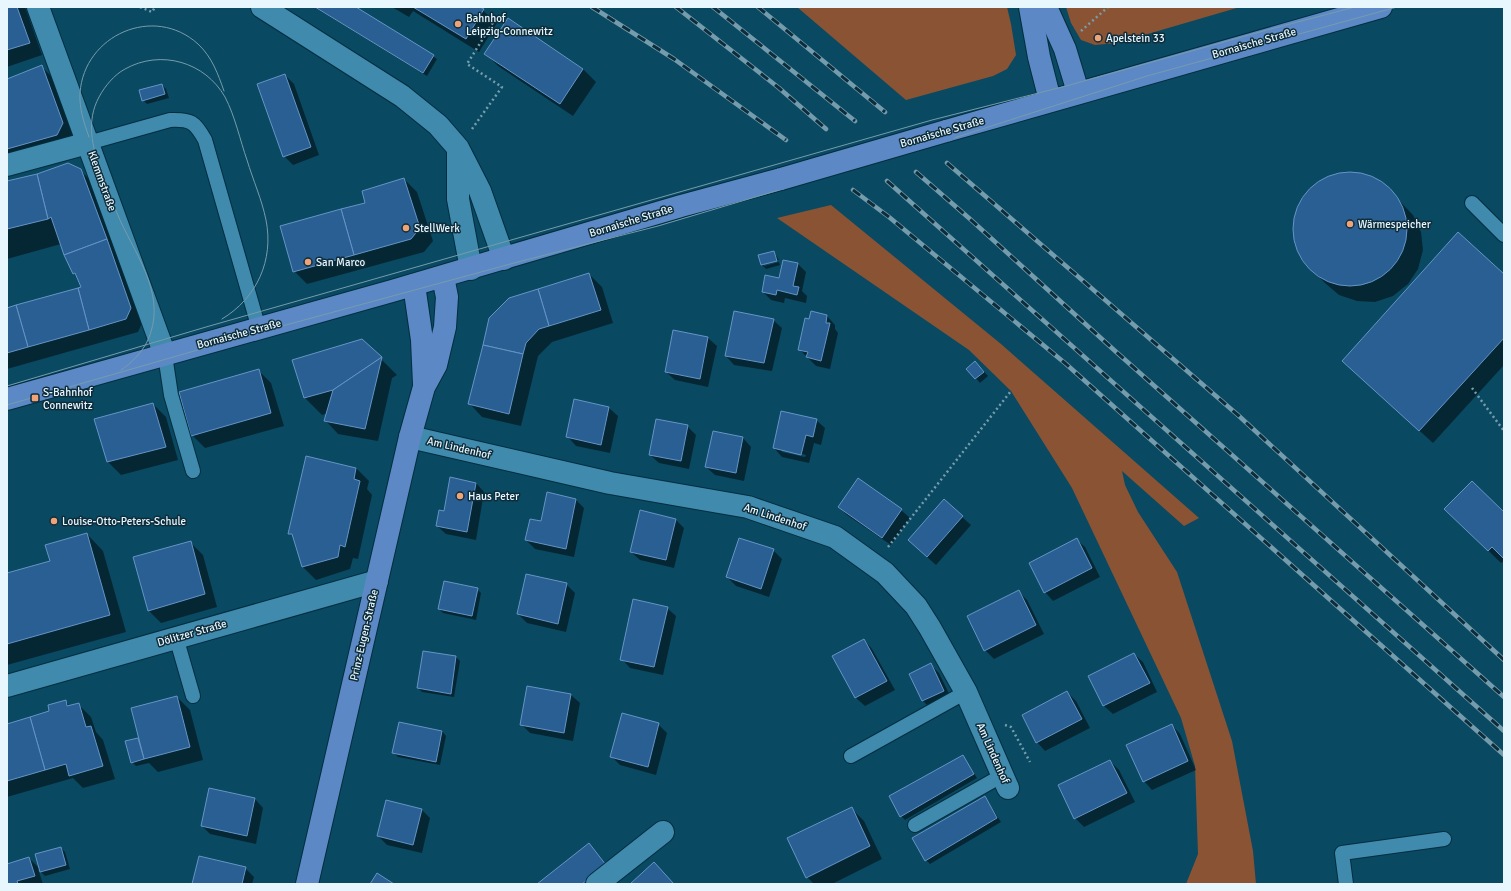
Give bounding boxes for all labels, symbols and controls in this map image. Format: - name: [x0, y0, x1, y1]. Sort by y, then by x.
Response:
- place label: Bahnhof Leipzig-Connewitz: [466, 12, 553, 38]
- marker: Bahnhof Leipzig-Connewitz: [453, 19, 463, 29]
- street label: Bornaische Straße: [1210, 25, 1298, 61]
- place label: Apelstein 33: [1106, 32, 1165, 45]
- marker: Apelstein 33: [1093, 33, 1103, 43]
- street label: Bornaische Straße: [898, 114, 986, 150]
- street label: Klemmstraße: [85, 149, 119, 213]
- street label: Bornaische Straße: [588, 202, 674, 240]
- place label: Wärmespeicher: [1358, 218, 1431, 231]
- marker: Wärmespeicher: [1345, 219, 1355, 229]
- place label: StellWerk: [414, 222, 460, 235]
- marker: StellWerk: [401, 223, 411, 233]
- place label: San Marco: [316, 256, 366, 269]
- marker: San Marco: [303, 257, 313, 267]
- street label: Bornaische Straße: [195, 316, 283, 352]
- place label: S-Bahnhof Connewitz: [43, 386, 94, 412]
- marker: S-Bahnhof Connewitz: [30, 393, 40, 403]
- street label: Am Lindenhof: [426, 434, 493, 462]
- place label: Haus Peter: [468, 490, 519, 503]
- marker: Haus Peter: [455, 491, 465, 501]
- street label: Am Lindenhof: [742, 501, 809, 534]
- place label: Louise-Otto-Peters-Schule: [62, 515, 186, 528]
- marker: Louise-Otto-Peters-Schule: [49, 516, 59, 526]
- street label: Prinz-Eugen-Straße: [347, 588, 381, 682]
- street label: Dölitzer Straße: [156, 617, 228, 649]
- street label: Am Lindenhof: [974, 721, 1013, 787]

